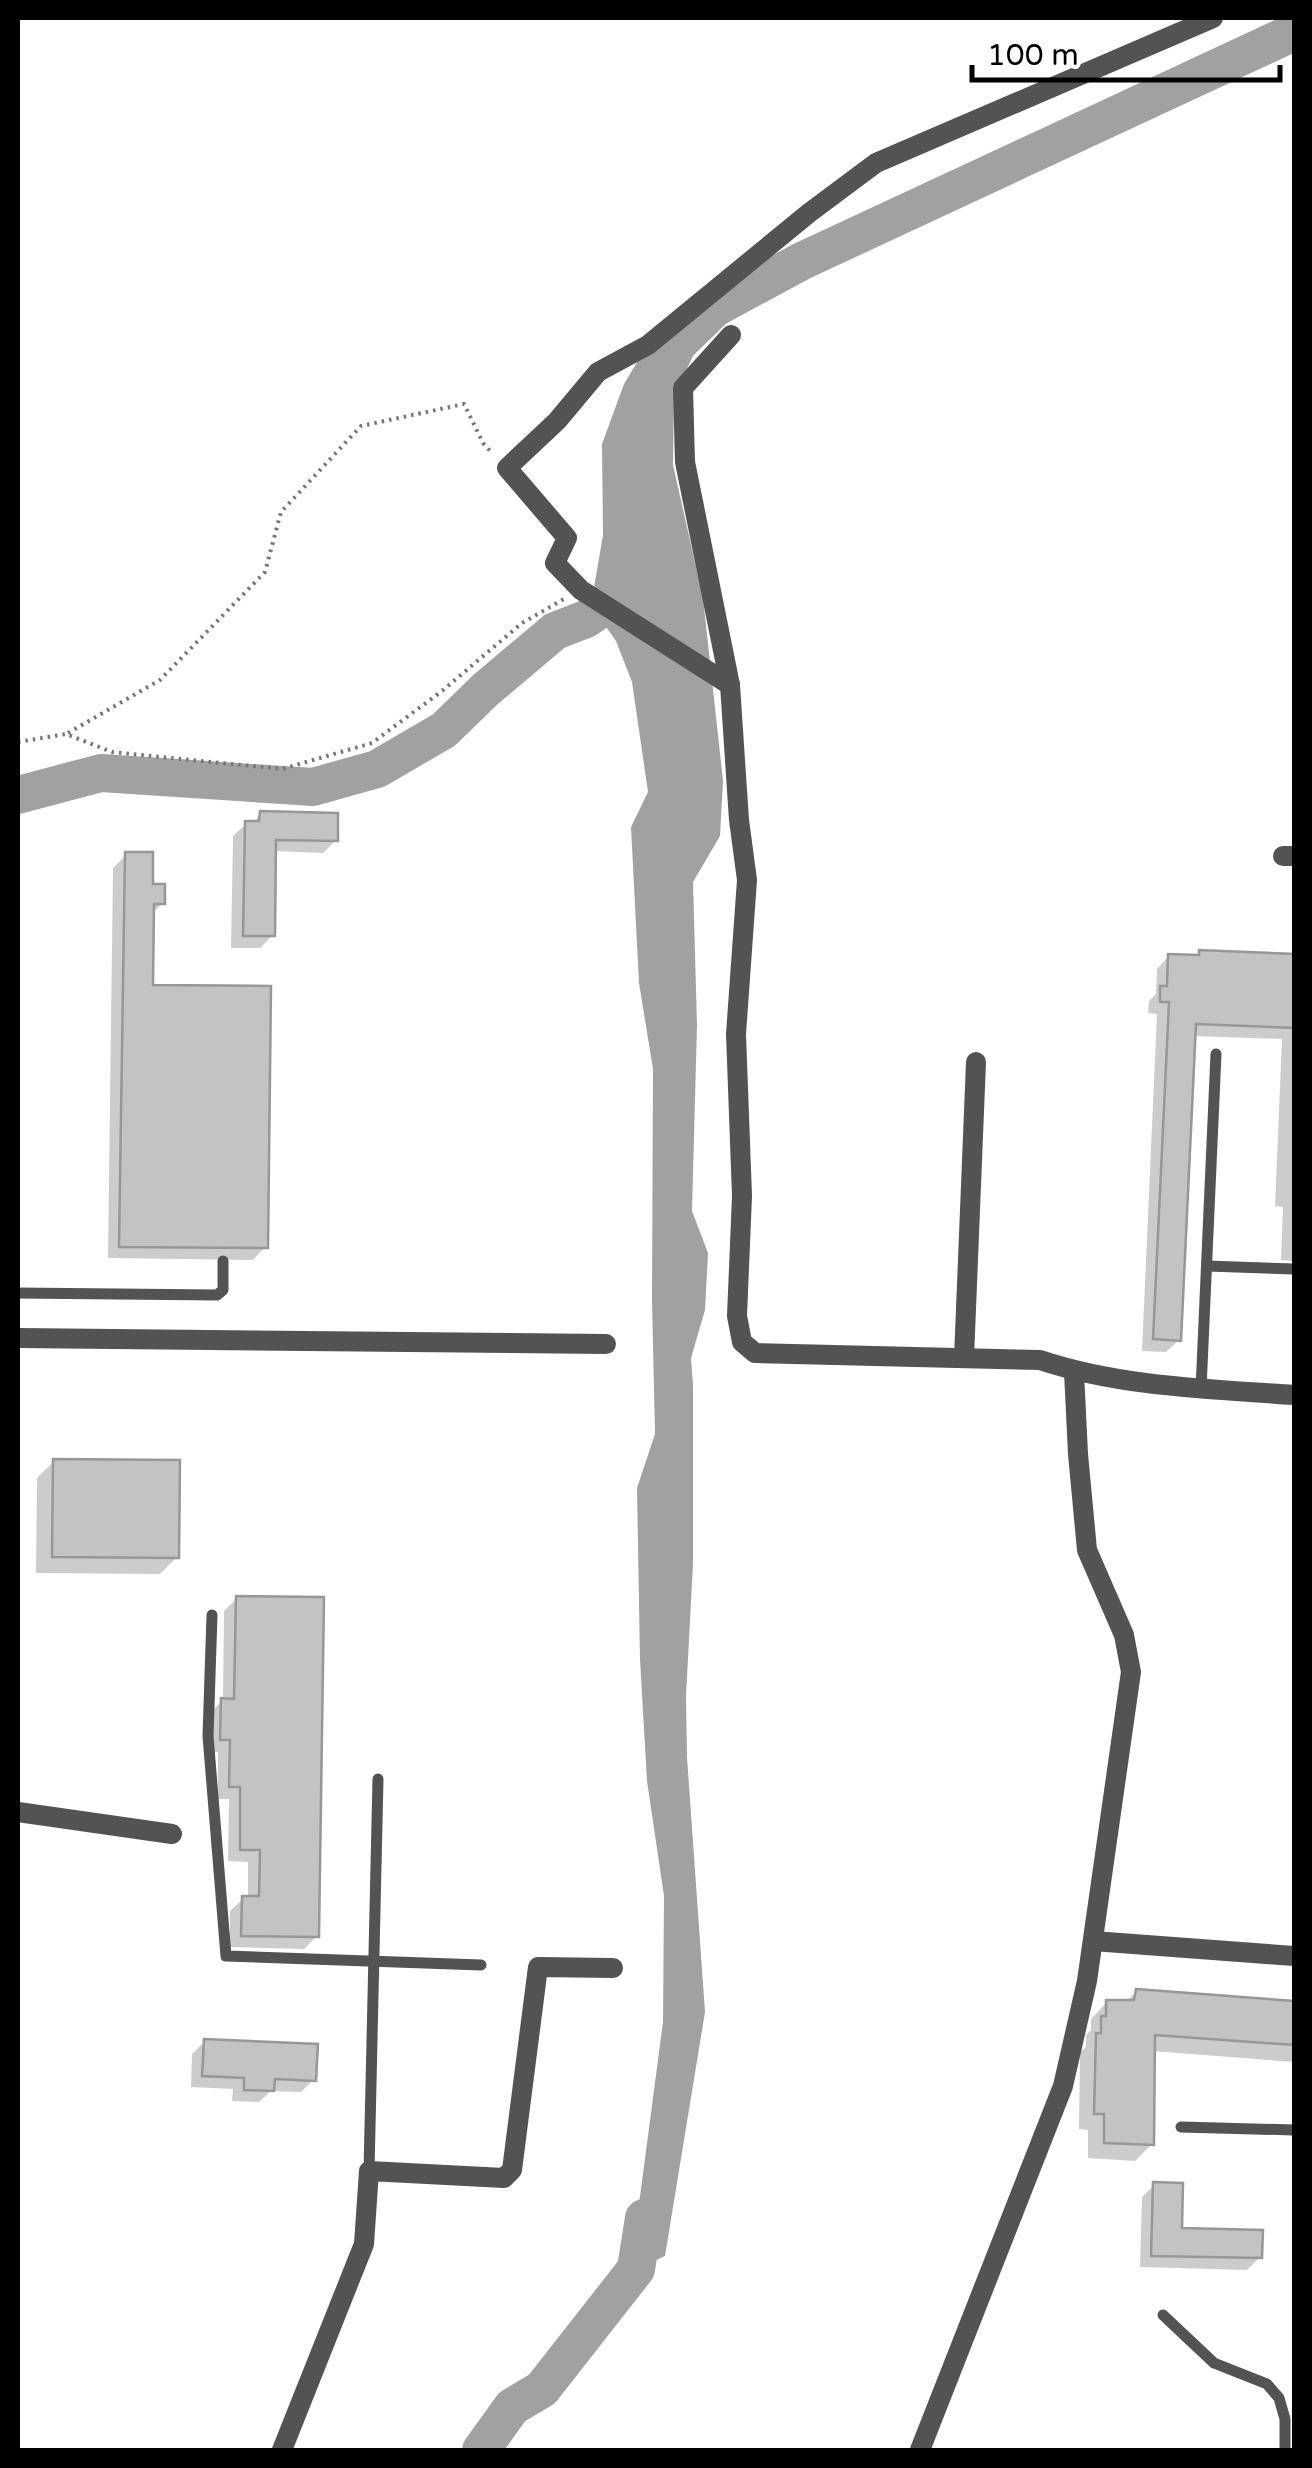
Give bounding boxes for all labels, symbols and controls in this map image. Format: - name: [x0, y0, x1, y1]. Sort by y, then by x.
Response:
- scale bar: [972, 20, 1280, 82]
- text: 100 m: [987, 37, 1079, 74]

